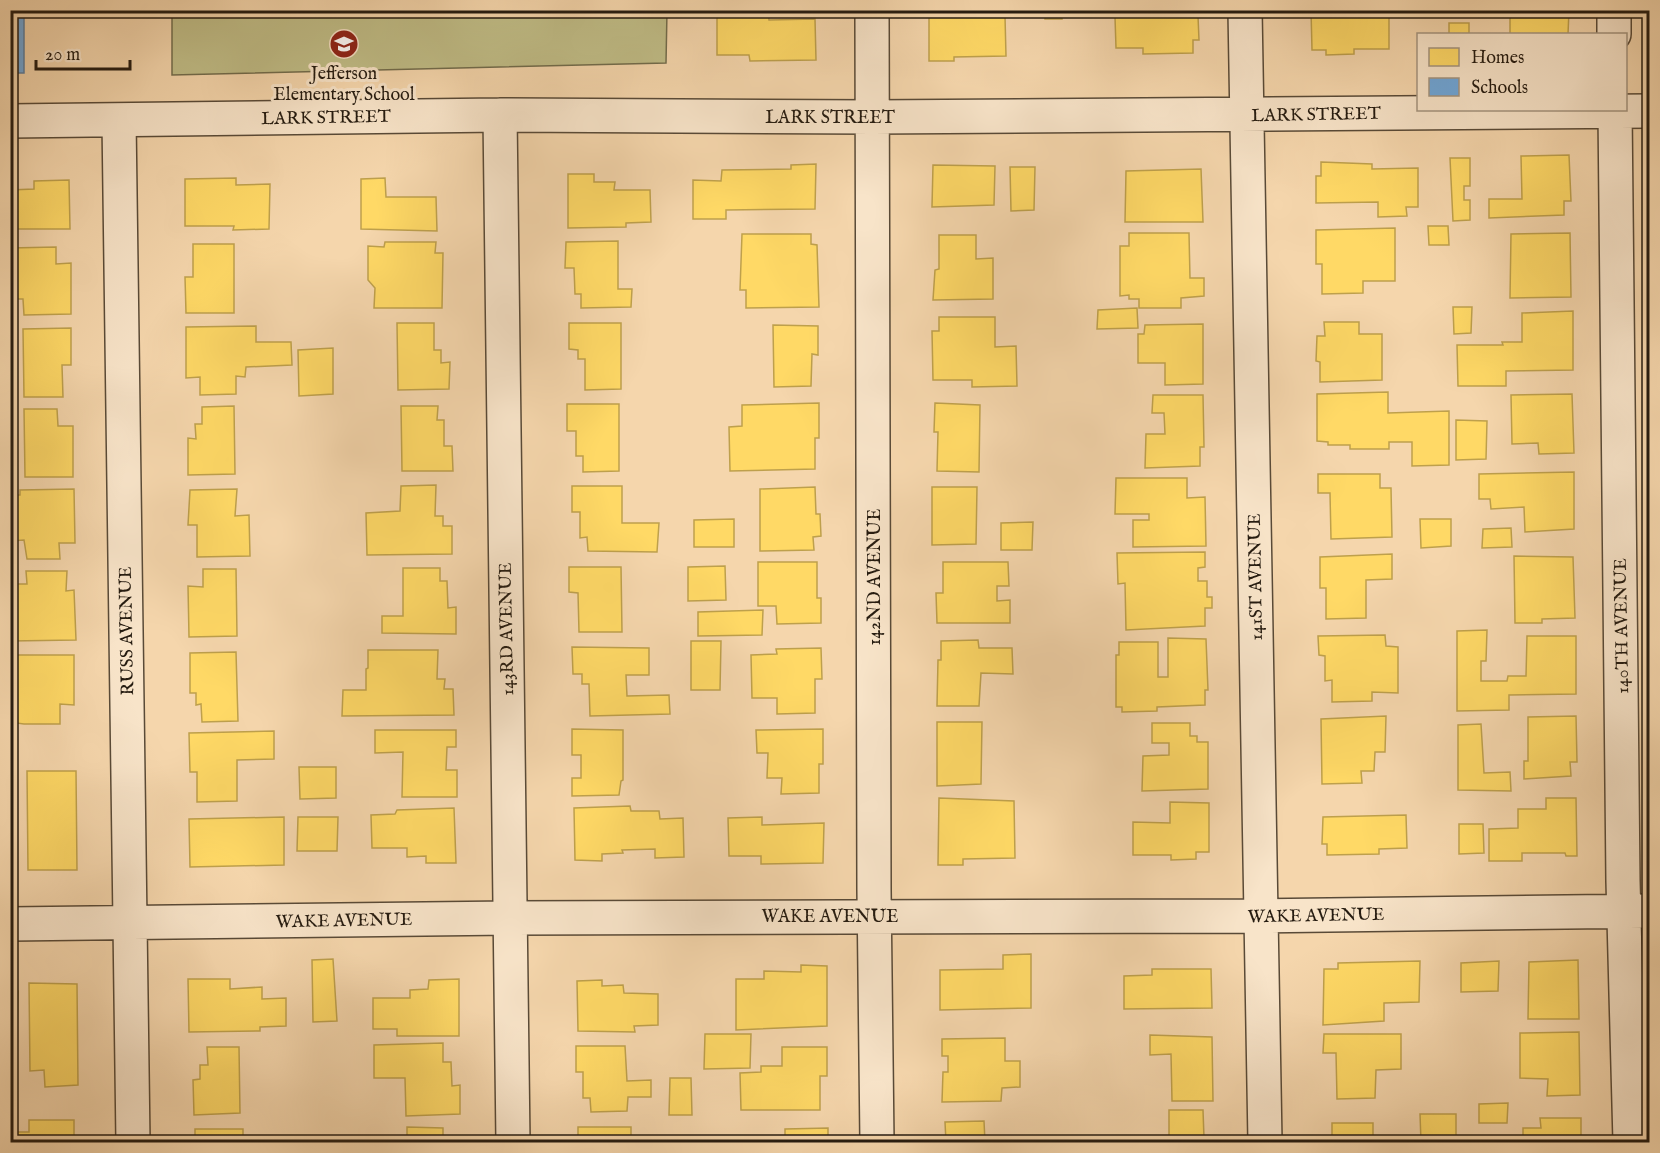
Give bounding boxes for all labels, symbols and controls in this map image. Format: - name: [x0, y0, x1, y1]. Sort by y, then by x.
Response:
- school or university icon: Jefferson Elementary School: [328, 28, 360, 60]
- scale bar: [36, 33, 130, 71]
- legend: [1417, 33, 1627, 111]
- text: 20 m: [45, 44, 80, 67]
- text: Homes: [1471, 47, 1524, 70]
- place label: Jefferson Elementary School: [273, 63, 415, 107]
- text: Schools: [1471, 77, 1528, 100]
- street label: LARK STREET: [1251, 103, 1381, 128]
- street label: LARK STREET: [261, 106, 391, 131]
- street label: LARK STREET: [765, 107, 895, 130]
- street label: 142ND AVENUE: [864, 509, 887, 645]
- street label: 141ST AVENUE: [1244, 513, 1269, 641]
- street label: 140TH AVENUE: [1610, 558, 1635, 694]
- street label: 143RD AVENUE: [495, 562, 520, 696]
- street label: RUSS AVENUE: [115, 566, 140, 696]
- street label: WAKE AVENUE: [1247, 904, 1385, 929]
- street label: WAKE AVENUE: [762, 906, 898, 929]
- street label: WAKE AVENUE: [275, 909, 413, 934]

